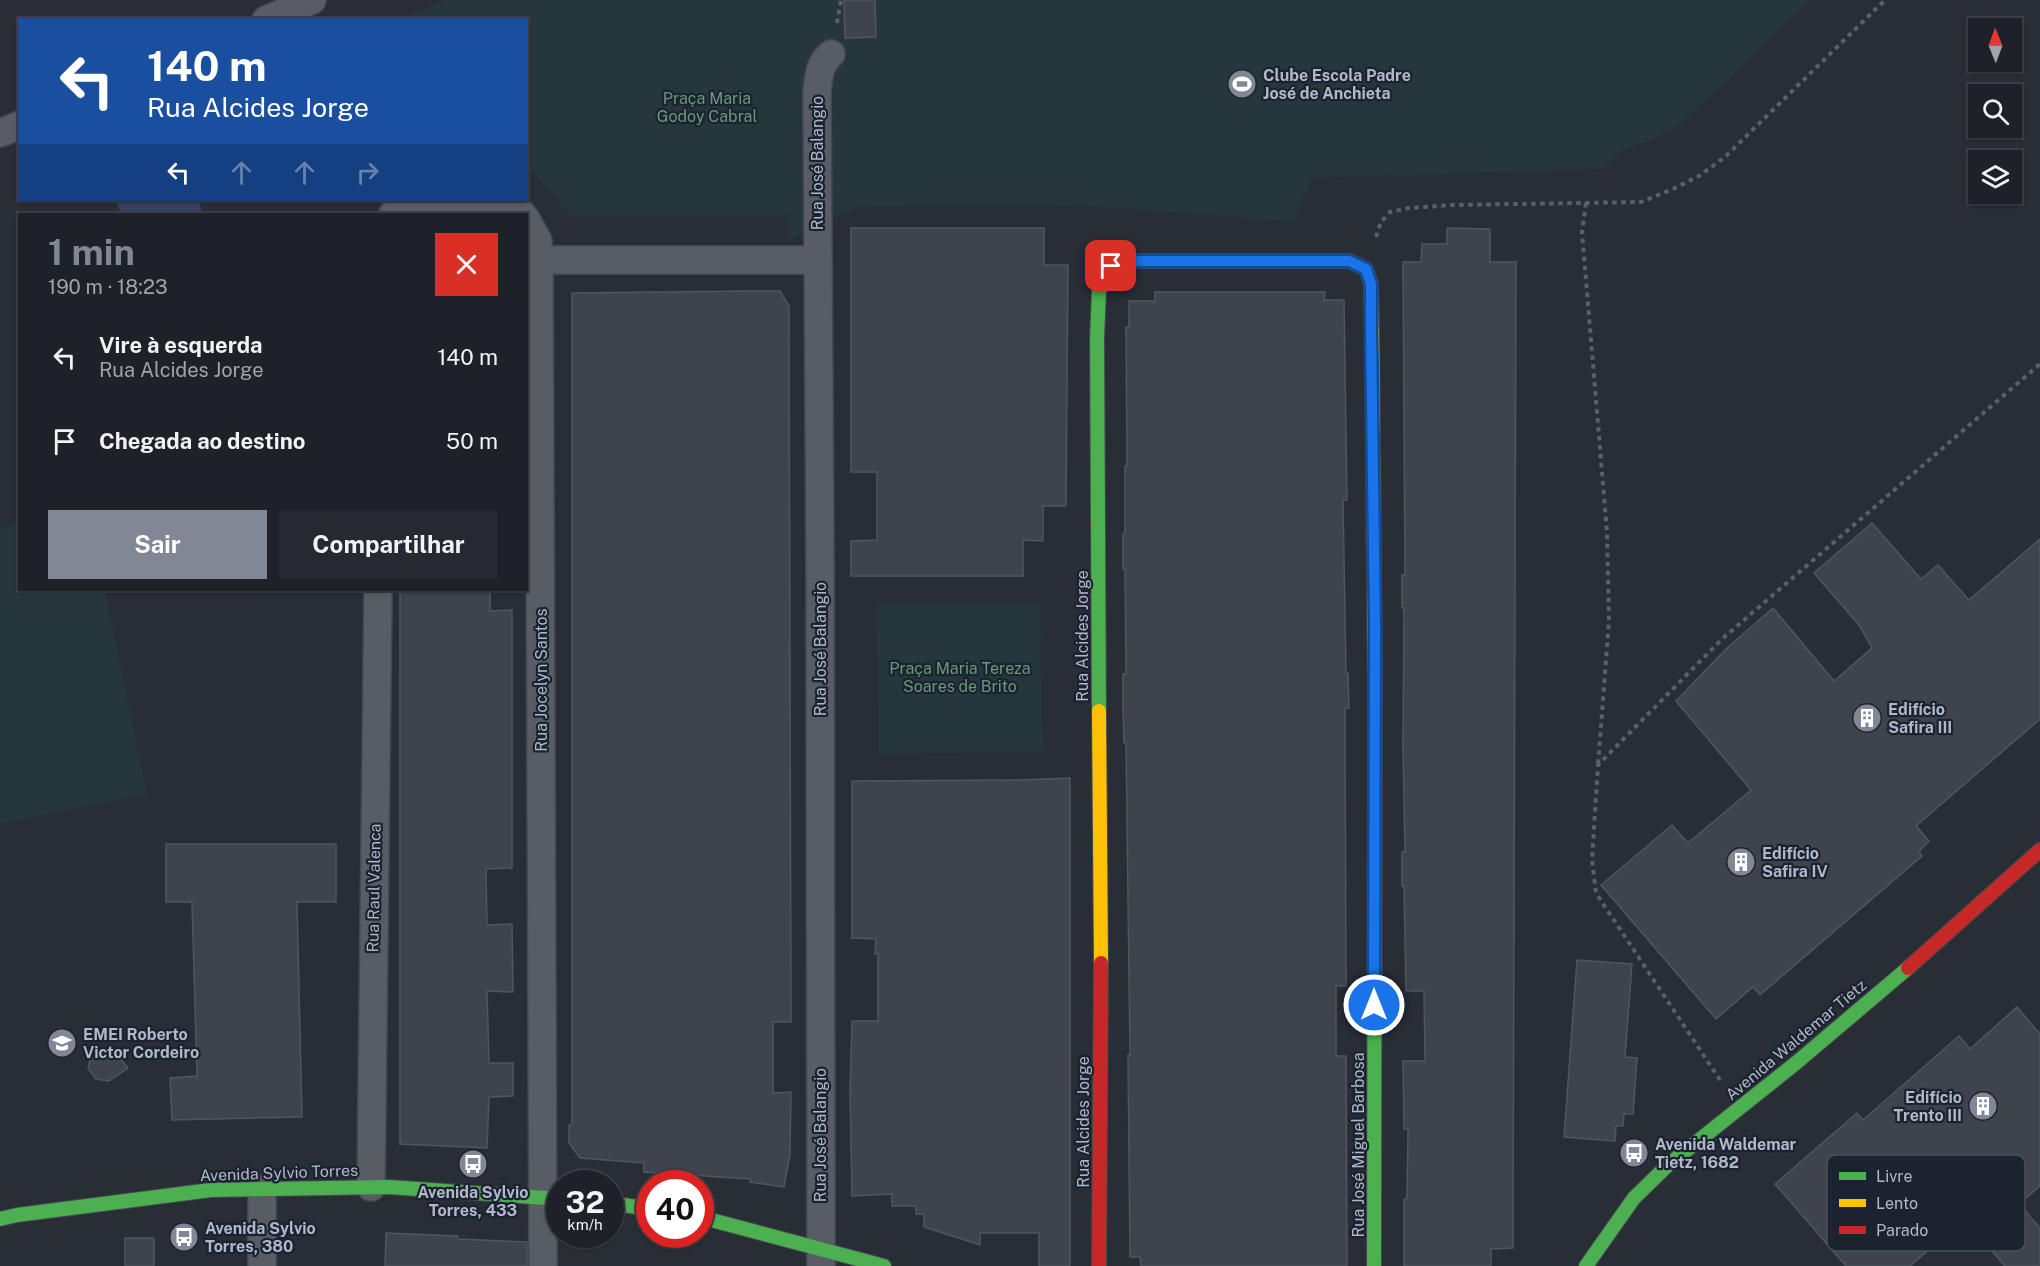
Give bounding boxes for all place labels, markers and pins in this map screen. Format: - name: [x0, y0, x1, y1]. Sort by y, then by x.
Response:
- place label: Clube Escola Padre José de Anchieta: [1263, 66, 1411, 103]
- sports icon: Clube Escola Padre José de Anchieta: [1226, 68, 1258, 100]
- pin: [1085, 240, 1136, 291]
- place label: Edifício Safira III: [1888, 700, 1952, 737]
- building icon: Edifício Safira III: [1851, 702, 1883, 734]
- place label: Edifício Safira IV: [1762, 844, 1828, 881]
- building icon: Edifício Safira IV: [1725, 846, 1757, 878]
- place label: EMEI Roberto Victor Cordeiro: [83, 1025, 199, 1062]
- school or university icon: EMEI Roberto Victor Cordeiro: [46, 1027, 78, 1059]
- place label: Edifício Trento III: [1893, 1088, 1962, 1125]
- building icon: Edifício Trento III: [1967, 1090, 1999, 1122]
- place label: Avenida Waldemar Tietz, 1682: [1655, 1135, 1797, 1172]
- bus stop icon: Avenida Waldemar Tietz, 1682: [1618, 1137, 1650, 1169]
- bus stop icon: Avenida Sylvio Torres, 433: [457, 1148, 489, 1180]
- place label: Avenida Sylvio Torres, 433: [418, 1183, 528, 1220]
- place label: Avenida Sylvio Torres, 380: [205, 1219, 316, 1256]
- bus stop icon: Avenida Sylvio Torres, 380: [168, 1221, 200, 1253]

